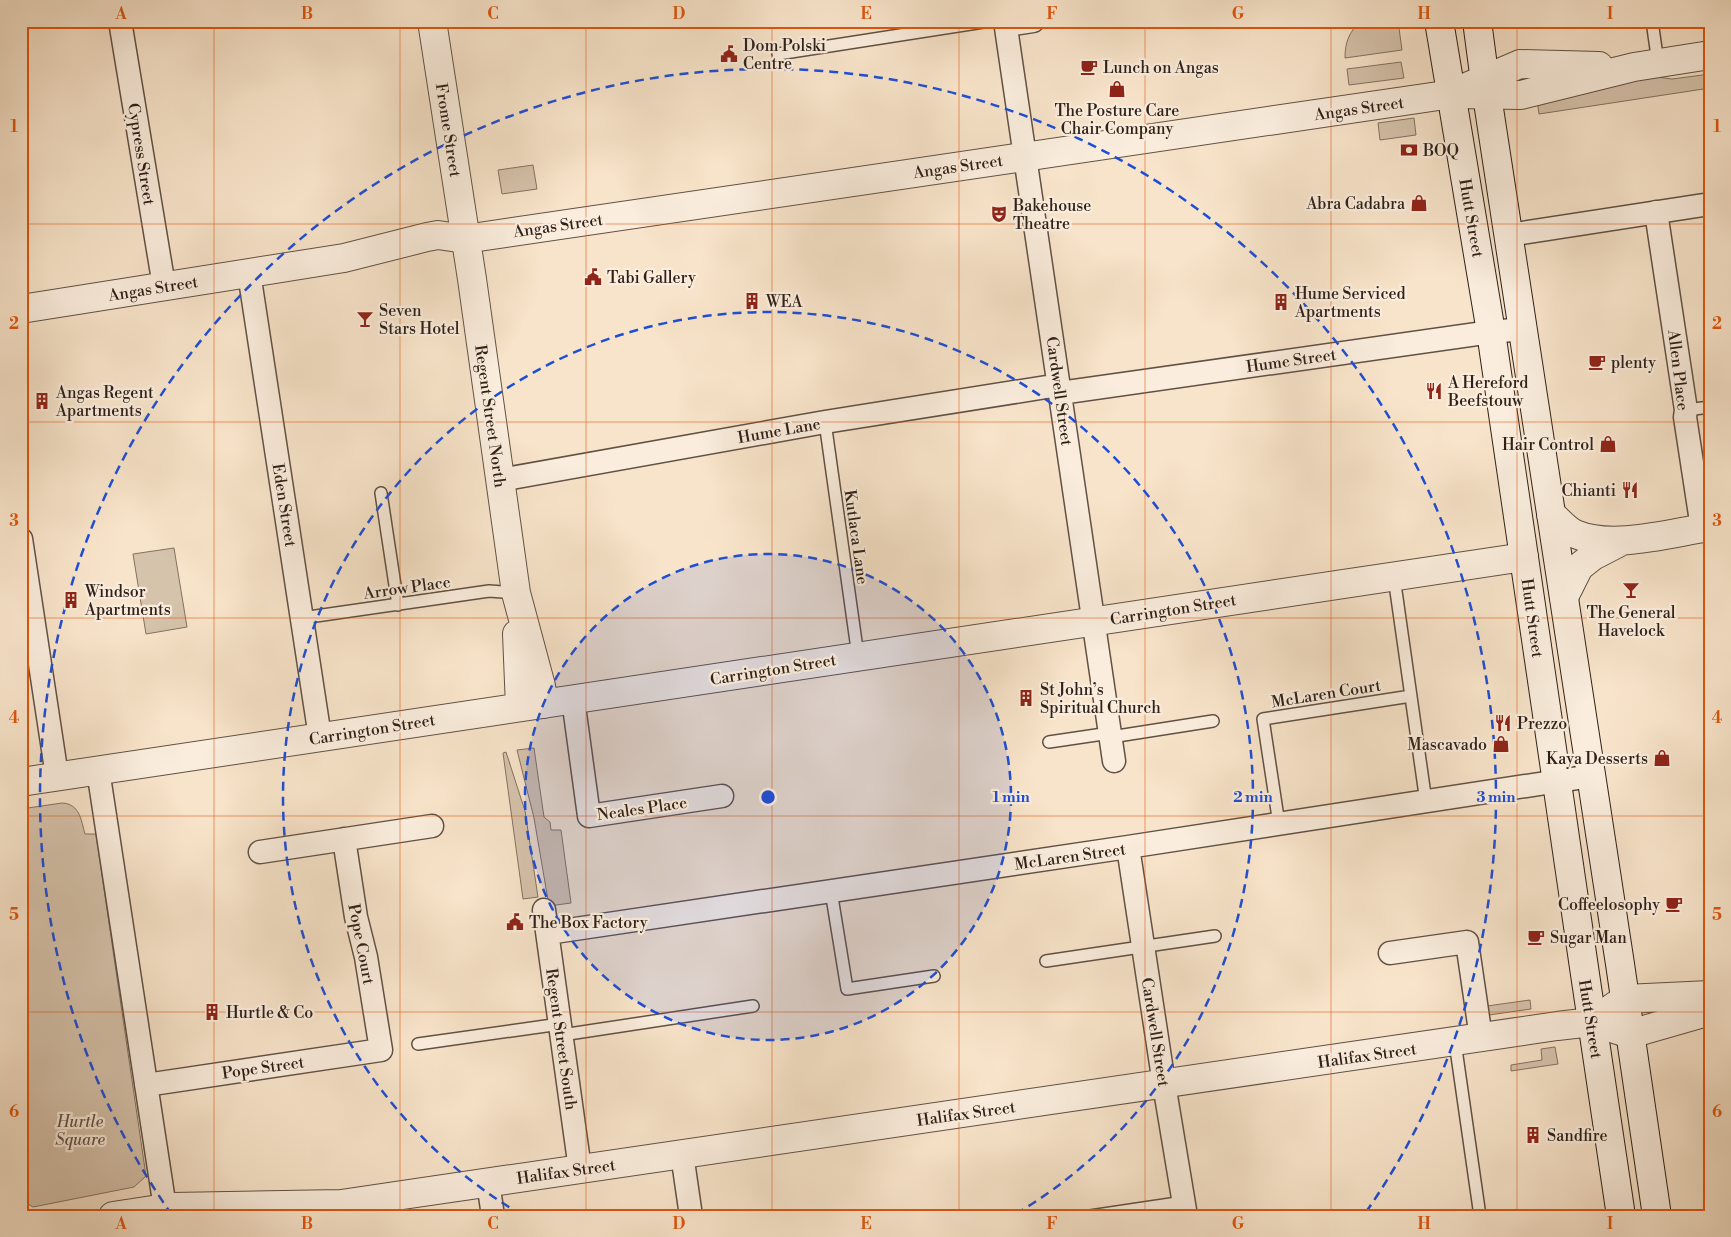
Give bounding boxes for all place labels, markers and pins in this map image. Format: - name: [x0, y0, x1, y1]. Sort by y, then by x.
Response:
- place label: Dom Polski Centre: [743, 36, 826, 74]
- public building icon: Dom Polski Centre: [719, 44, 739, 64]
- cafe icon: Lunch on Angas: [1079, 57, 1099, 77]
- place label: Lunch on Angas: [1103, 58, 1219, 78]
- shop icon: The Posture Care Chair Company: [1107, 79, 1127, 99]
- place label: The Posture Care Chair Company: [1055, 101, 1179, 139]
- bank icon: BOQ: [1399, 140, 1419, 160]
- place label: BOQ: [1422, 141, 1459, 161]
- shop icon: Abra Cadabra: [1409, 193, 1429, 213]
- place label: Abra Cadabra: [1306, 194, 1406, 214]
- place label: Bakehouse Theatre: [1012, 196, 1091, 234]
- theatre icon: Bakehouse Theatre: [989, 204, 1009, 224]
- public building icon: Tabi Gallery: [583, 267, 603, 287]
- place label: Tabi Gallery: [607, 268, 696, 288]
- place label: Hume Serviced Apartments: [1294, 284, 1406, 322]
- building icon: WEA: [742, 291, 762, 311]
- place label: WEA: [765, 292, 804, 312]
- building icon: Hume Serviced Apartments: [1271, 292, 1291, 312]
- place label: Seven Stars Hotel: [379, 301, 460, 339]
- bar icon: Seven Stars Hotel: [355, 309, 375, 329]
- cafe icon: plenty: [1587, 352, 1607, 372]
- place label: plenty: [1611, 353, 1656, 373]
- place label: A Hereford Beefstouw: [1447, 373, 1528, 411]
- restaurant icon: A Hereford Beefstouw: [1424, 381, 1444, 401]
- place label: Angas Regent Apartments: [55, 383, 154, 421]
- building icon: Angas Regent Apartments: [32, 391, 52, 411]
- shop icon: Hair Control: [1598, 434, 1618, 454]
- place label: Hair Control: [1502, 435, 1594, 455]
- restaurant icon: Chianti: [1620, 480, 1640, 500]
- place label: Chianti: [1562, 481, 1616, 501]
- bar icon: The General Havelock: [1621, 580, 1641, 600]
- place label: Windsor Apartments: [84, 582, 171, 620]
- building icon: Windsor Apartments: [61, 590, 81, 610]
- place label: The General Havelock: [1586, 603, 1676, 641]
- place label: St John’s Spiritual Church: [1040, 680, 1161, 718]
- building icon: St John’s Spiritual Church: [1016, 688, 1036, 708]
- restaurant icon: Prezzo: [1493, 713, 1513, 733]
- place label: Prezzo: [1517, 714, 1567, 734]
- shop icon: Mascavado: [1491, 734, 1511, 754]
- place label: Mascavado: [1408, 735, 1487, 755]
- shop icon: Kaya Desserts: [1652, 748, 1672, 768]
- place label: Kaya Desserts: [1546, 749, 1648, 769]
- centre of rings: [759, 788, 777, 806]
- cafe icon: Coffeelosophy: [1664, 894, 1684, 914]
- place label: Coffeelosophy: [1558, 895, 1660, 915]
- public building icon: The Box Factory: [505, 912, 525, 932]
- place label: The Box Factory: [529, 913, 648, 933]
- cafe icon: Sugar Man: [1526, 927, 1546, 947]
- place label: Sugar Man: [1550, 928, 1627, 948]
- building icon: Hurtle & Co: [202, 1002, 222, 1022]
- place label: Hurtle & Co: [226, 1003, 313, 1023]
- building icon: Sandfire: [1523, 1125, 1543, 1145]
- place label: Sandfire: [1547, 1126, 1608, 1146]

